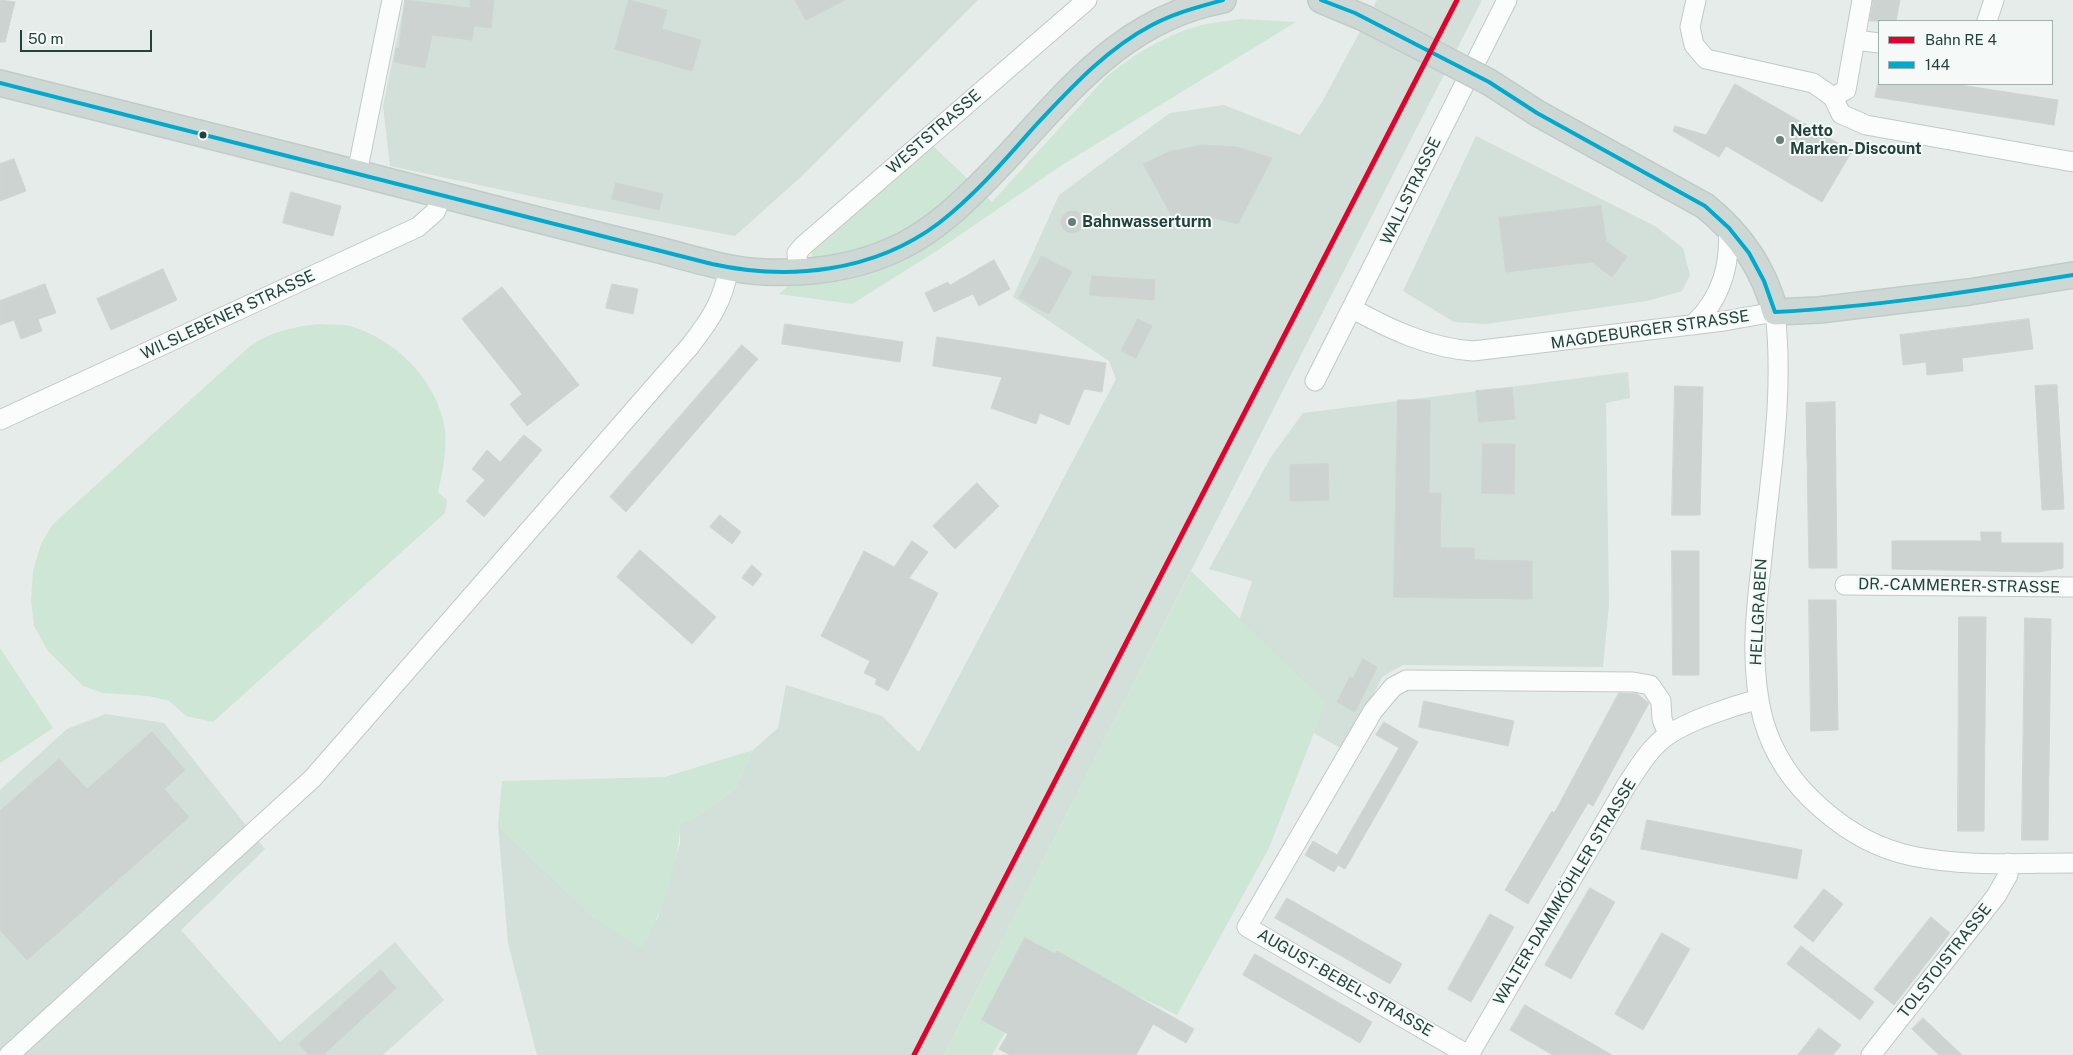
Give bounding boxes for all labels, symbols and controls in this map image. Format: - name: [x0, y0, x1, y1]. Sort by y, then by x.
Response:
- scale bar: [22, 20, 155, 52]
- legend: [1878, 20, 2053, 85]
- text: 50 m: [28, 30, 63, 47]
- text: Bahn RE 4: [1925, 31, 1997, 48]
- text: 144: [1925, 56, 1950, 73]
- street label: WESTSTRASSE: [883, 86, 985, 178]
- place label: Netto Marken-Discount: [1790, 121, 1922, 159]
- unlabelled marker: [198, 130, 208, 140]
- street label: WALLSTRASSE: [1377, 134, 1445, 248]
- marker: Netto Marken-Discount: [1774, 134, 1786, 146]
- place label: Bahnwasserturm: [1082, 212, 1212, 232]
- marker: Bahnwasserturm: [1066, 216, 1078, 228]
- street label: WILSLEBENER STRASSE: [138, 266, 318, 364]
- street label: MAGDEBURGER STRASSE: [1550, 307, 1750, 353]
- street label: HELLGRABEN: [1747, 558, 1771, 666]
- street label: DR.-CAMMERER-STRASSE: [1858, 575, 2060, 597]
- street label: WALTER-DAMMKÖHLER STRASSE: [1490, 775, 1640, 1009]
- street label: TOLSTOISTRASSE: [1894, 900, 1996, 1022]
- street label: AUGUST-BEBEL-STRASSE: [1254, 925, 1436, 1041]

